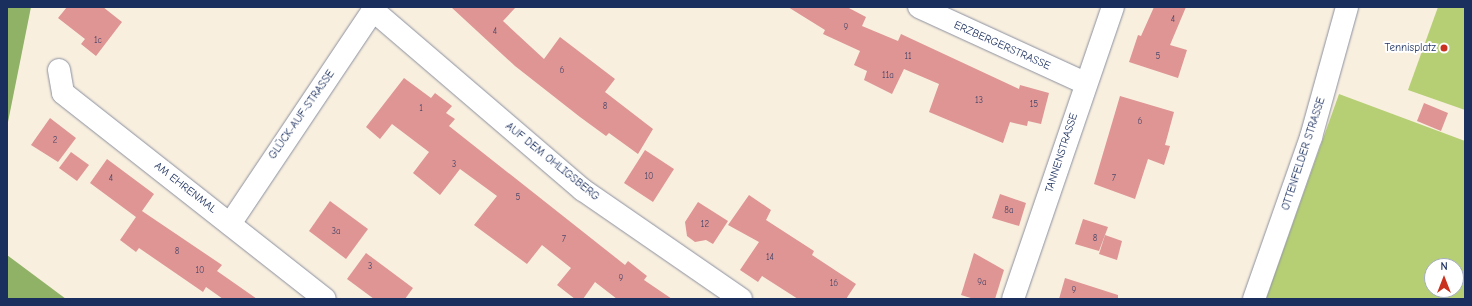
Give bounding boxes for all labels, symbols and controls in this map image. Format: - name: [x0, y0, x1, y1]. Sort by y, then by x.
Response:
- house number: 4: [1171, 14, 1175, 24]
- street label: ERZBERGERSTRASSE: [952, 19, 1052, 73]
- house number: 9: [844, 22, 848, 32]
- house number: 4: [493, 26, 497, 36]
- house number: 1c: [94, 35, 102, 45]
- place label: Tennisplatz: [1385, 41, 1436, 55]
- marker: Tennisplatz: [1439, 43, 1449, 53]
- house number: 11: [904, 51, 912, 61]
- house number: 5: [1156, 51, 1160, 61]
- house number: 6: [560, 65, 564, 75]
- street label: GLÜCK-AUF-STRASSE: [266, 68, 338, 162]
- house number: 11a: [882, 70, 894, 80]
- house number: 13: [975, 95, 983, 105]
- street label: OTTENFELDER STRASSE: [1280, 96, 1328, 212]
- house number: 15: [1030, 99, 1038, 109]
- house number: 8: [603, 101, 607, 111]
- house number: 1: [419, 103, 423, 113]
- street label: TANNENSTRASSE: [1043, 111, 1081, 195]
- house number: 6: [1138, 116, 1142, 126]
- street label: AUF DEM OHLIGSBERG: [502, 120, 602, 204]
- house number: 2: [53, 135, 57, 145]
- house number: 3: [452, 159, 456, 169]
- street label: AM EHRENMAL: [151, 160, 219, 216]
- house number: 10: [644, 171, 654, 181]
- house number: 4: [109, 173, 113, 183]
- house number: 7: [1112, 173, 1116, 183]
- house number: 5: [516, 192, 520, 202]
- house number: 8a: [1004, 205, 1014, 215]
- house number: 12: [701, 219, 709, 229]
- house number: 3a: [331, 226, 341, 236]
- house number: 8: [1093, 233, 1097, 243]
- house number: 7: [562, 234, 566, 244]
- house number: 8: [175, 246, 179, 256]
- house number: 14: [766, 252, 774, 262]
- north arrow: [1424, 258, 1464, 298]
- text: N: [1440, 260, 1448, 273]
- house number: 3: [368, 261, 372, 271]
- house number: 10: [195, 265, 205, 275]
- house number: 9: [619, 273, 623, 283]
- house number: 9a: [977, 277, 987, 287]
- house number: 16: [830, 278, 838, 288]
- house number: 9: [1072, 285, 1076, 295]

